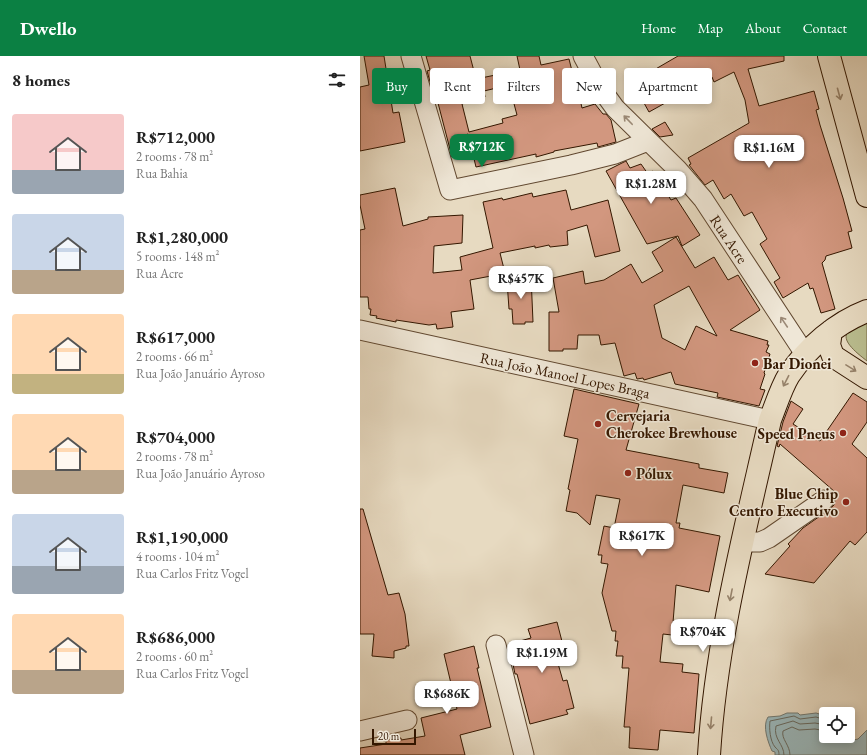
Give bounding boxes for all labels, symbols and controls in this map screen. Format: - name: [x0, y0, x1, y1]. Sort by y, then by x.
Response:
- text: Dwello: [20, 16, 77, 41]
- text: Home: [641, 19, 676, 37]
- text: Map: [698, 19, 723, 37]
- text: About: [745, 19, 781, 37]
- text: Contact: [803, 19, 847, 37]
- chip: Buy: [372, 68, 422, 104]
- chip: Rent: [430, 68, 485, 104]
- chip: Filters: [493, 68, 554, 104]
- chip: New: [562, 68, 616, 104]
- chip: Apartment: [624, 68, 712, 104]
- text: 8 homes: [12, 69, 70, 91]
- icon: filters: [326, 69, 348, 91]
- one-way arrow: [836, 87, 843, 100]
- one-way arrow: [623, 115, 632, 125]
- text: R$712,000: [136, 126, 215, 148]
- icon: home: [44, 130, 92, 178]
- pin: R$712K: [449, 134, 515, 168]
- pin: R$1.16M: [732, 135, 806, 169]
- text: R$712K: [459, 138, 505, 155]
- text: R$1.16M: [743, 139, 795, 156]
- text: 2 rooms · 78 m²: [136, 148, 213, 165]
- text: Rua Bahia: [136, 165, 188, 182]
- pin: R$1.28M: [614, 171, 688, 205]
- text: R$1.28M: [625, 175, 677, 192]
- street label: Rua Acre: [706, 211, 752, 267]
- text: R$1,280,000: [136, 226, 228, 248]
- icon: home: [44, 230, 92, 278]
- text: 5 rooms · 148 m²: [136, 248, 220, 265]
- text: Rua Acre: [136, 265, 183, 282]
- pin: R$457K: [488, 266, 554, 300]
- text: R$457K: [498, 270, 544, 287]
- one-way arrow: [780, 317, 788, 328]
- text: R$617,000: [136, 326, 215, 348]
- icon: home: [44, 330, 92, 378]
- text: 2 rooms · 66 m²: [136, 348, 213, 365]
- street label: Rua João Manoel Lopes Braga: [478, 348, 652, 402]
- place label: Bar Dionei: [763, 354, 832, 373]
- marker: Bar Dionei: [750, 358, 760, 368]
- one-way arrow: [845, 364, 856, 372]
- text: Rua João Januário Ayroso: [136, 365, 265, 382]
- one-way arrow: [782, 374, 790, 386]
- place label: Cervejaria Cherokee Brewhouse: [606, 406, 737, 442]
- marker: Cervejaria Cherokee Brewhouse: [593, 419, 603, 429]
- place label: Speed Pneus: [758, 424, 835, 443]
- text: R$704,000: [136, 426, 215, 448]
- marker: Speed Pneus: [838, 428, 848, 438]
- icon: home: [44, 430, 92, 478]
- text: 2 rooms · 78 m²: [136, 448, 213, 465]
- place label: Pólux: [636, 464, 672, 483]
- text: Rua João Januário Ayroso: [136, 465, 265, 482]
- marker: Pólux: [623, 468, 633, 478]
- place label: Blue Chip Centro Executivo: [729, 484, 838, 520]
- marker: Blue Chip Centro Executivo: [841, 497, 851, 507]
- pin: R$617K: [609, 523, 675, 557]
- text: R$1,190,000: [136, 526, 228, 548]
- text: R$617K: [619, 527, 665, 544]
- icon: home: [44, 530, 92, 578]
- text: 4 rooms · 104 m²: [136, 548, 220, 565]
- text: Rua Carlos Fritz Vogel: [136, 565, 249, 582]
- one-way arrow: [727, 588, 735, 601]
- pin: R$704K: [670, 619, 736, 653]
- text: R$704K: [680, 623, 726, 640]
- text: R$686,000: [136, 626, 215, 648]
- icon: home: [44, 630, 92, 678]
- pin: R$1.19M: [505, 640, 579, 674]
- text: R$1.19M: [516, 644, 568, 661]
- text: 2 rooms · 60 m²: [136, 648, 213, 665]
- text: Rua Carlos Fritz Vogel: [136, 665, 249, 682]
- pin: R$686K: [414, 681, 480, 715]
- text: R$686K: [424, 685, 470, 702]
- map controls: [819, 707, 855, 743]
- button: locate: [819, 707, 855, 743]
- one-way arrow: [708, 716, 715, 729]
- scale bar: [372, 727, 416, 746]
- text: 20 m: [378, 729, 399, 743]

